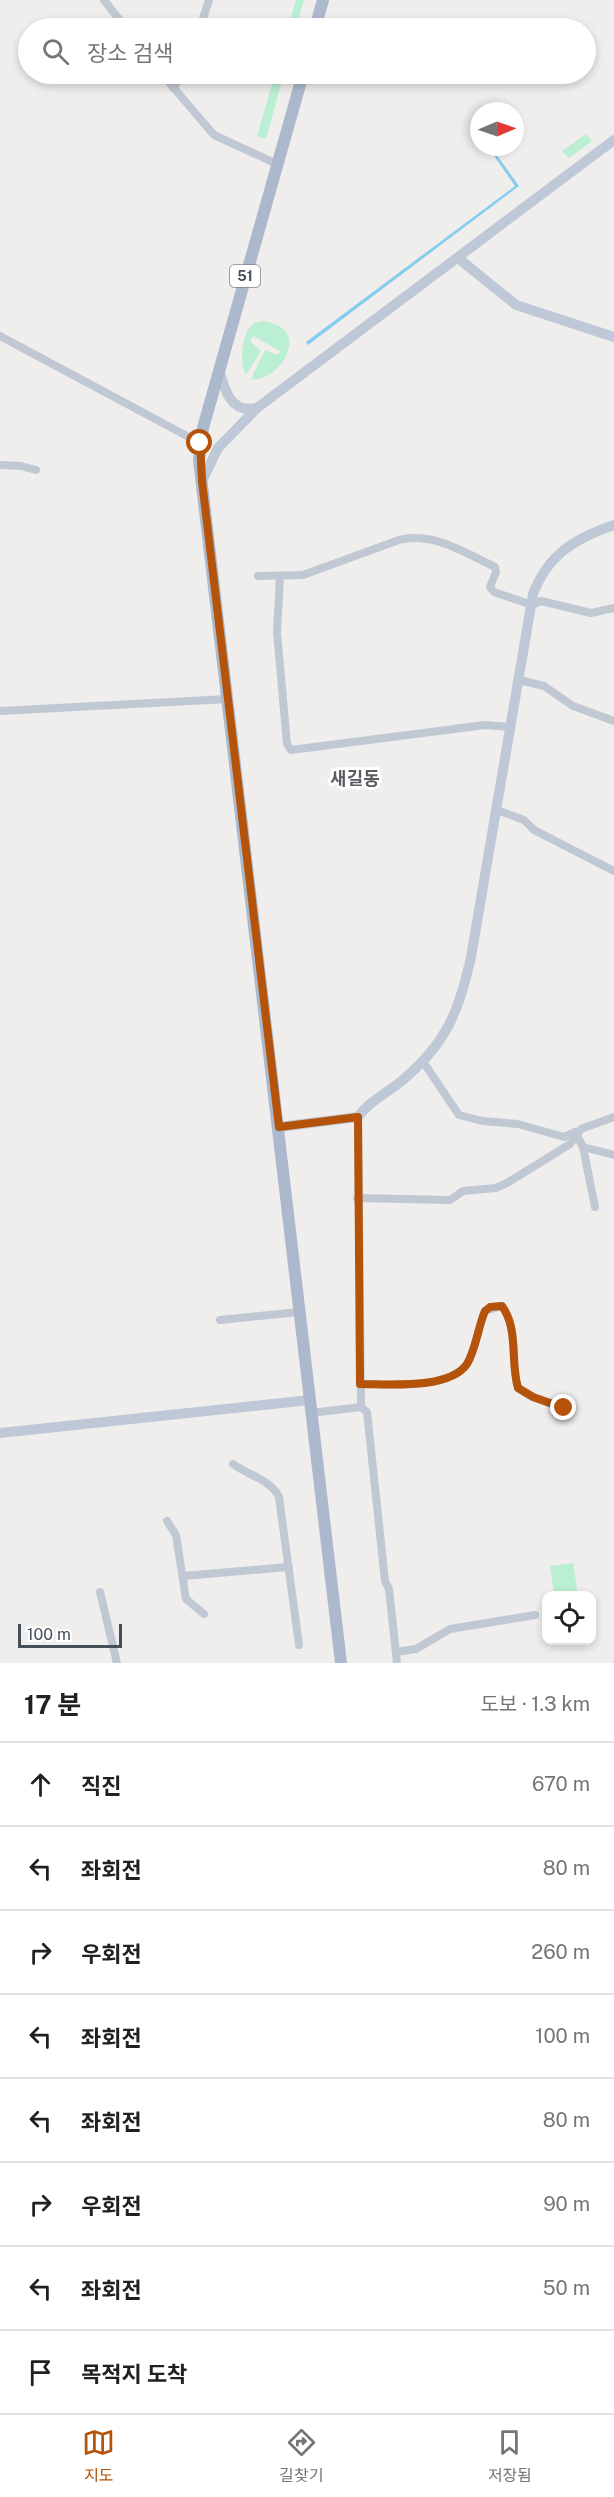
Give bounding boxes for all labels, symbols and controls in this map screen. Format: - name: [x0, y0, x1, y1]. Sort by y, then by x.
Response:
- search box: [18, 18, 596, 84]
- icon: search: [39, 35, 72, 68]
- text: 장소 검색: [87, 40, 173, 66]
- north arrow: [470, 102, 524, 156]
- road number: 51: [230, 265, 260, 287]
- route start: [186, 429, 212, 455]
- district label: 새길동: [330, 768, 380, 789]
- route end: [550, 1394, 576, 1420]
- map controls: [542, 1591, 596, 1645]
- button: locate: [542, 1591, 596, 1645]
- scale bar: [18, 1621, 122, 1648]
- text: 100 m: [27, 1625, 71, 1644]
- text: 17 분: [24, 1689, 81, 1720]
- text: 도보 · 1.3 km: [480, 1692, 590, 1716]
- icon: ahead: [24, 1768, 57, 1801]
- text: 670 m: [532, 1772, 590, 1796]
- text: 직진: [81, 1773, 121, 1799]
- icon: left: [24, 1852, 57, 1885]
- text: 80 m: [543, 1856, 590, 1880]
- text: 좌회전: [81, 1857, 142, 1883]
- icon: right: [24, 1936, 57, 1969]
- text: 260 m: [531, 1940, 590, 1964]
- text: 우회전: [81, 1941, 142, 1967]
- icon: left: [24, 2020, 57, 2053]
- text: 100 m: [535, 2024, 590, 2048]
- text: 좌회전: [81, 2025, 142, 2051]
- icon: left: [24, 2104, 57, 2137]
- text: 80 m: [543, 2108, 590, 2132]
- text: 좌회전: [81, 2109, 142, 2135]
- icon: right: [24, 2188, 57, 2221]
- text: 90 m: [543, 2192, 590, 2216]
- text: 우회전: [81, 2193, 142, 2219]
- icon: left: [24, 2272, 57, 2305]
- text: 50 m: [543, 2276, 590, 2300]
- text: 좌회전: [81, 2277, 142, 2303]
- icon: arrive: [24, 2356, 57, 2389]
- text: 목적지 도착: [81, 2361, 187, 2387]
- tab: 지도: [82, 2426, 115, 2486]
- tab: 길찾기: [279, 2426, 324, 2486]
- tab: 저장됨: [488, 2426, 532, 2486]

